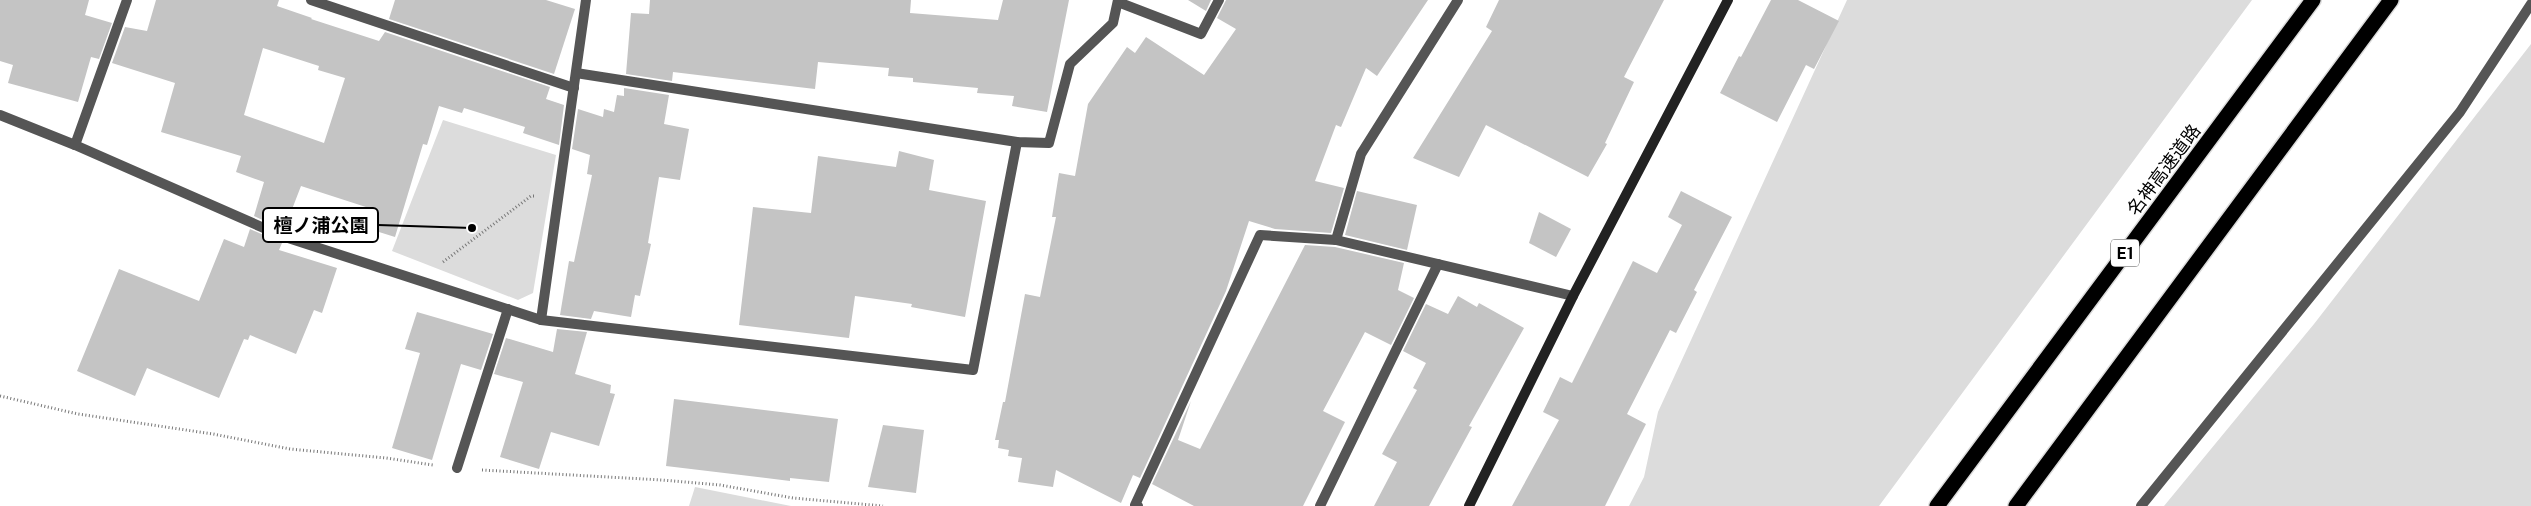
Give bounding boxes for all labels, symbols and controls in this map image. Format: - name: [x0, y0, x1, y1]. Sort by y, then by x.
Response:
- street label: 名神高速道路: [2123, 120, 2204, 219]
- callout: 檀ノ浦公園: [263, 208, 378, 242]
- text: 檀ノ浦公園: [273, 214, 369, 236]
- road number: E1: [2111, 240, 2139, 266]

